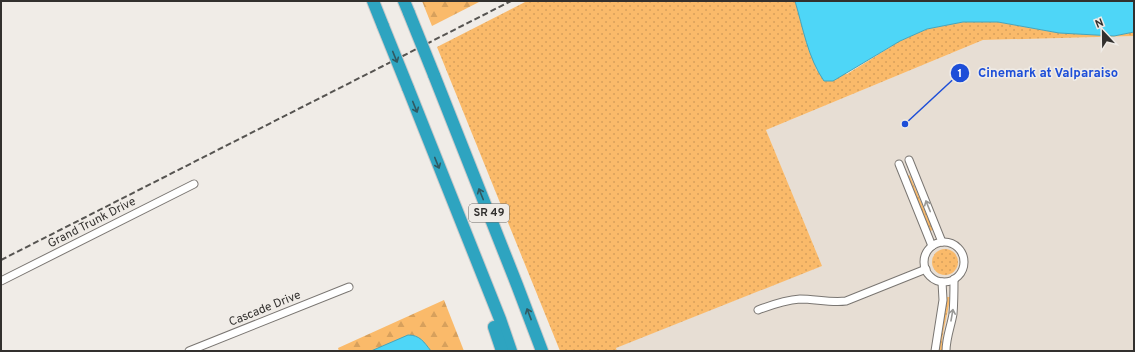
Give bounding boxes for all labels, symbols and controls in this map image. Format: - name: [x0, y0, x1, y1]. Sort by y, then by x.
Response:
- north arrow: [1083, 12, 1123, 52]
- text: N: [1093, 16, 1106, 32]
- one-way arrow: [392, 51, 400, 63]
- callout: Cinemark at Valparaiso: [950, 60, 1126, 85]
- text: 1: [958, 66, 962, 82]
- text: Cinemark at Valparaiso: [978, 66, 1118, 82]
- one-way arrow: [412, 101, 420, 113]
- one-way arrow: [434, 156, 442, 168]
- one-way arrow: [476, 188, 484, 200]
- street label: Grand Trunk Drive: [45, 194, 139, 252]
- one-way arrow: [923, 200, 931, 212]
- road number: SR 49: [469, 204, 509, 222]
- street label: Cascade Drive: [227, 287, 303, 331]
- one-way arrow: [524, 309, 532, 321]
- one-way arrow: [948, 309, 956, 322]

